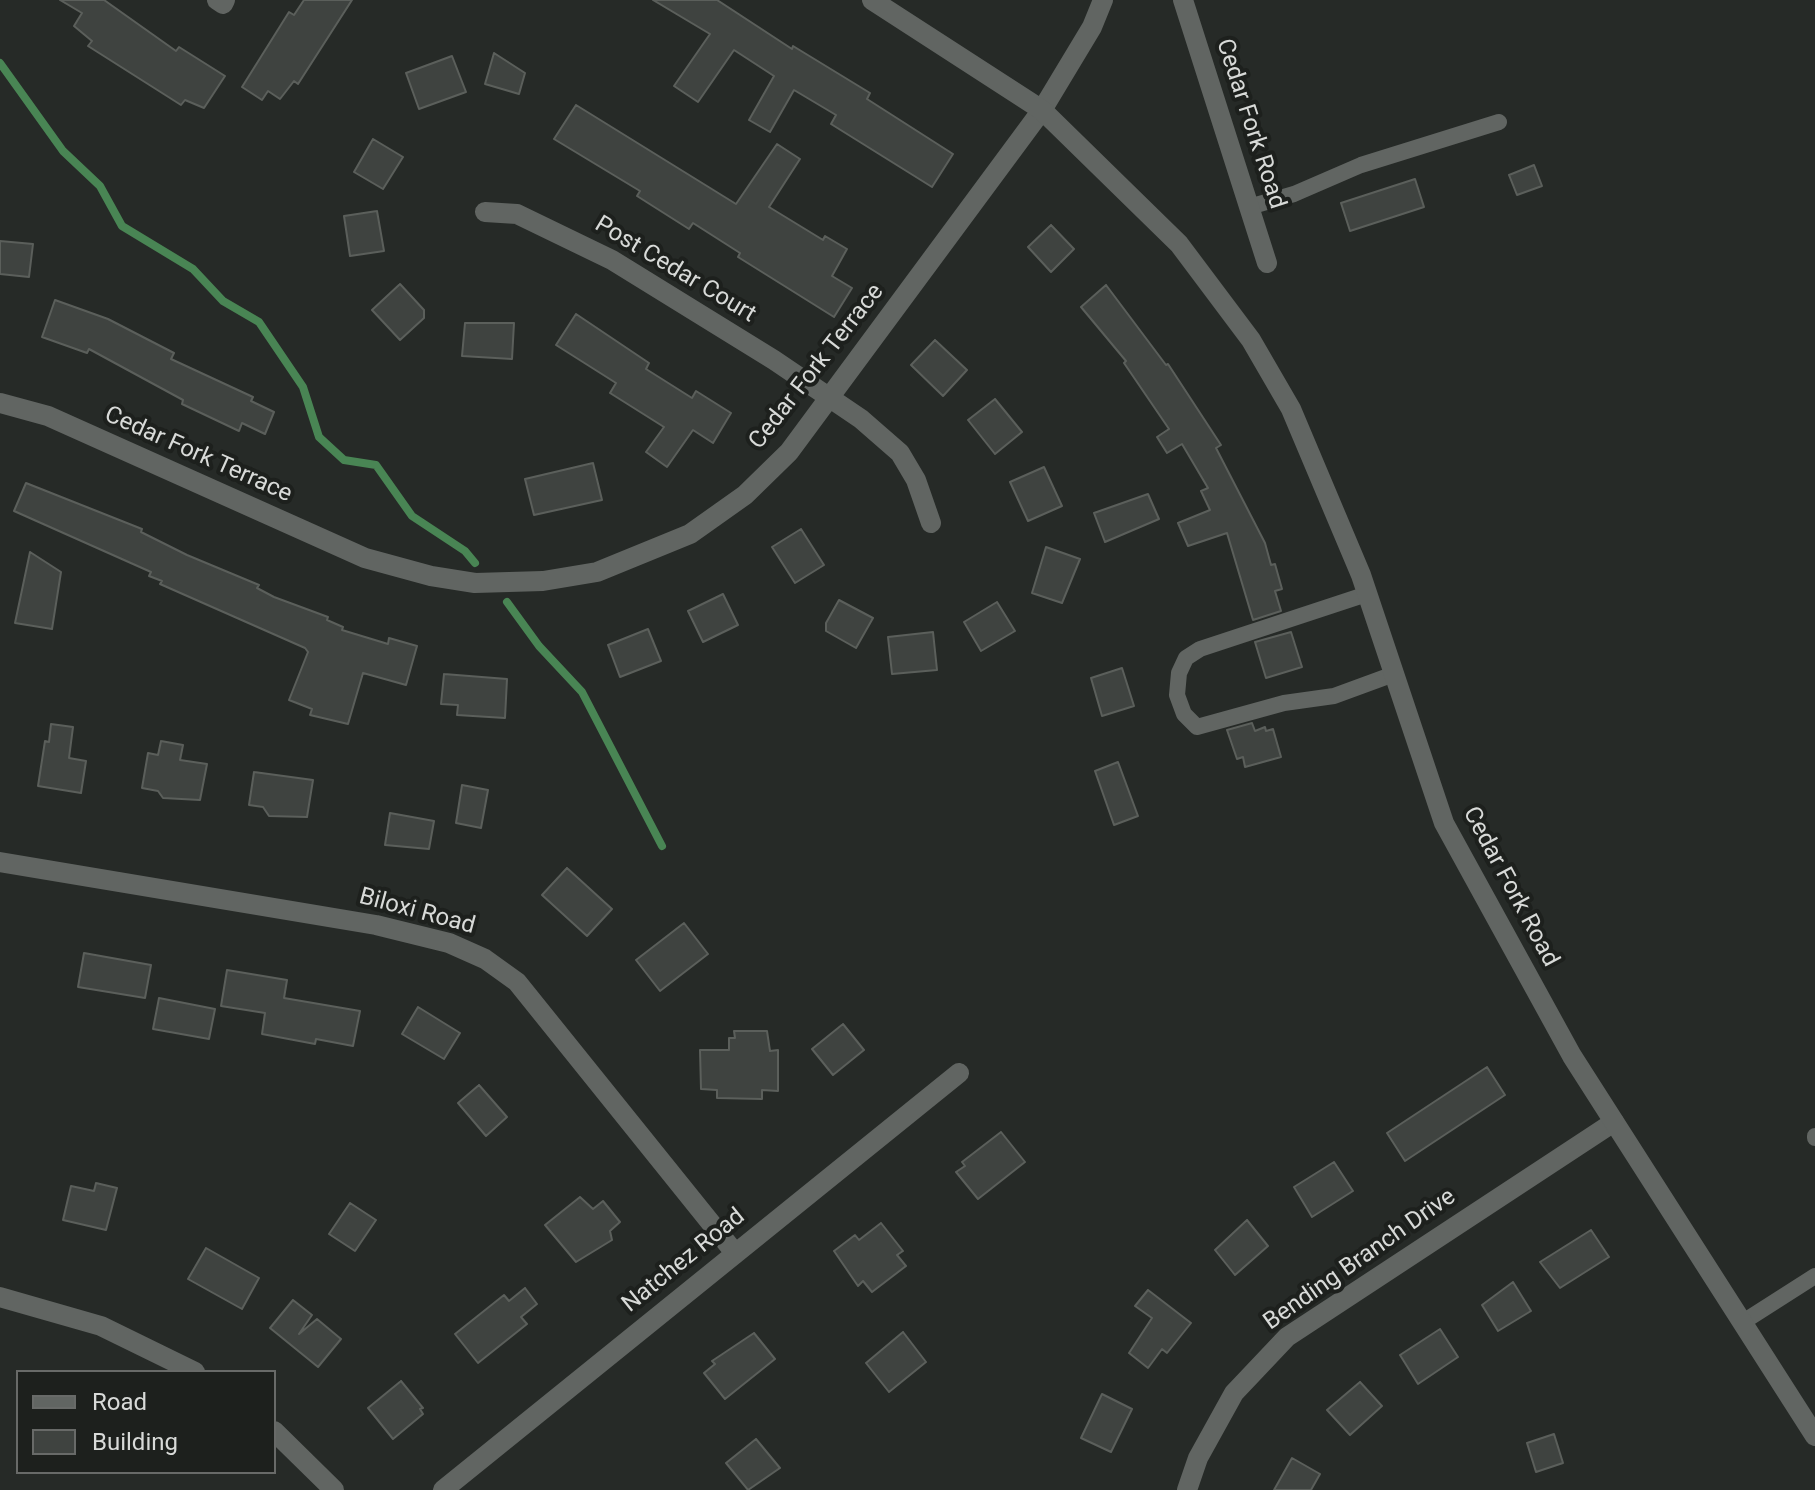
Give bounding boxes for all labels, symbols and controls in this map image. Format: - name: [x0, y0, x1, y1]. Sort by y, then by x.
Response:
- street label: Cedar Fork Road: [1209, 35, 1291, 213]
- street label: Post Cedar Court: [589, 211, 761, 329]
- street label: Cedar Fork Terrace: [743, 279, 891, 455]
- street label: Cedar Fork Terrace: [100, 401, 296, 509]
- street label: Cedar Fork Road: [1456, 802, 1564, 972]
- street label: Biloxi Road: [356, 883, 478, 941]
- street label: Bending Branch Drive: [1259, 1183, 1461, 1337]
- street label: Natchez Road: [617, 1203, 751, 1319]
- legend: [16, 1370, 276, 1474]
- text: Road: [92, 1388, 147, 1416]
- text: Building: [92, 1428, 178, 1456]

